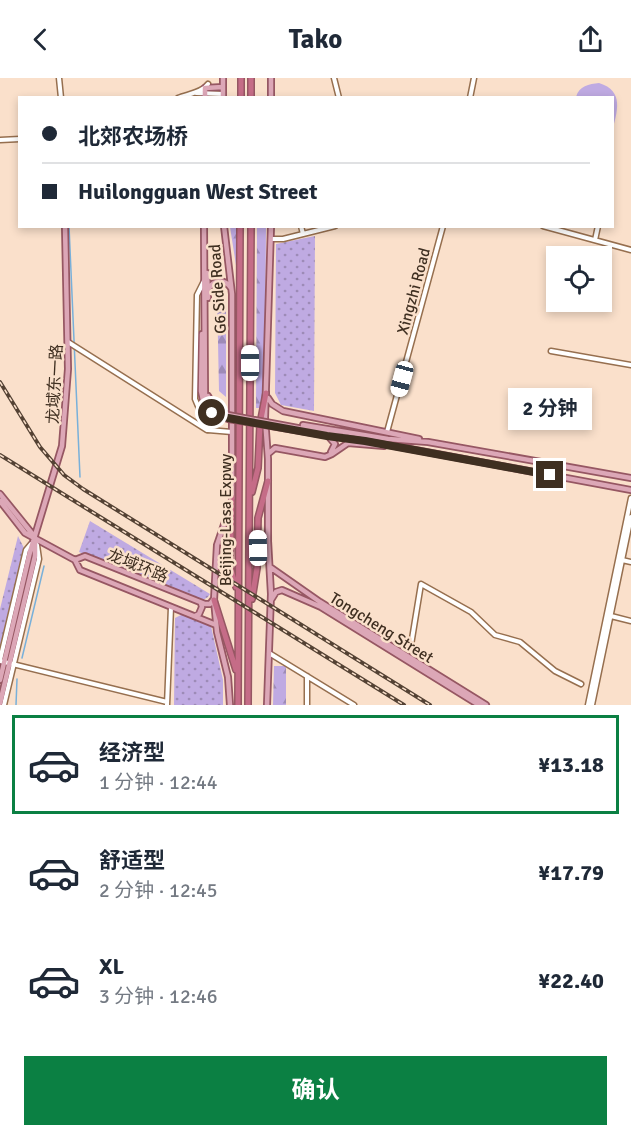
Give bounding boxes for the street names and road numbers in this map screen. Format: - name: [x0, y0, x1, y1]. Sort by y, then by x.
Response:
- street label: G6 Side Road: [205, 243, 231, 334]
- street label: Xingzhi Road: [393, 246, 435, 337]
- street label: 龙域东一路: [43, 344, 67, 425]
- street label: Beijing-Lasa Expwy: [216, 453, 236, 586]
- street label: 龙域环路: [104, 545, 171, 587]
- street label: Tongcheng Street: [326, 588, 437, 668]

